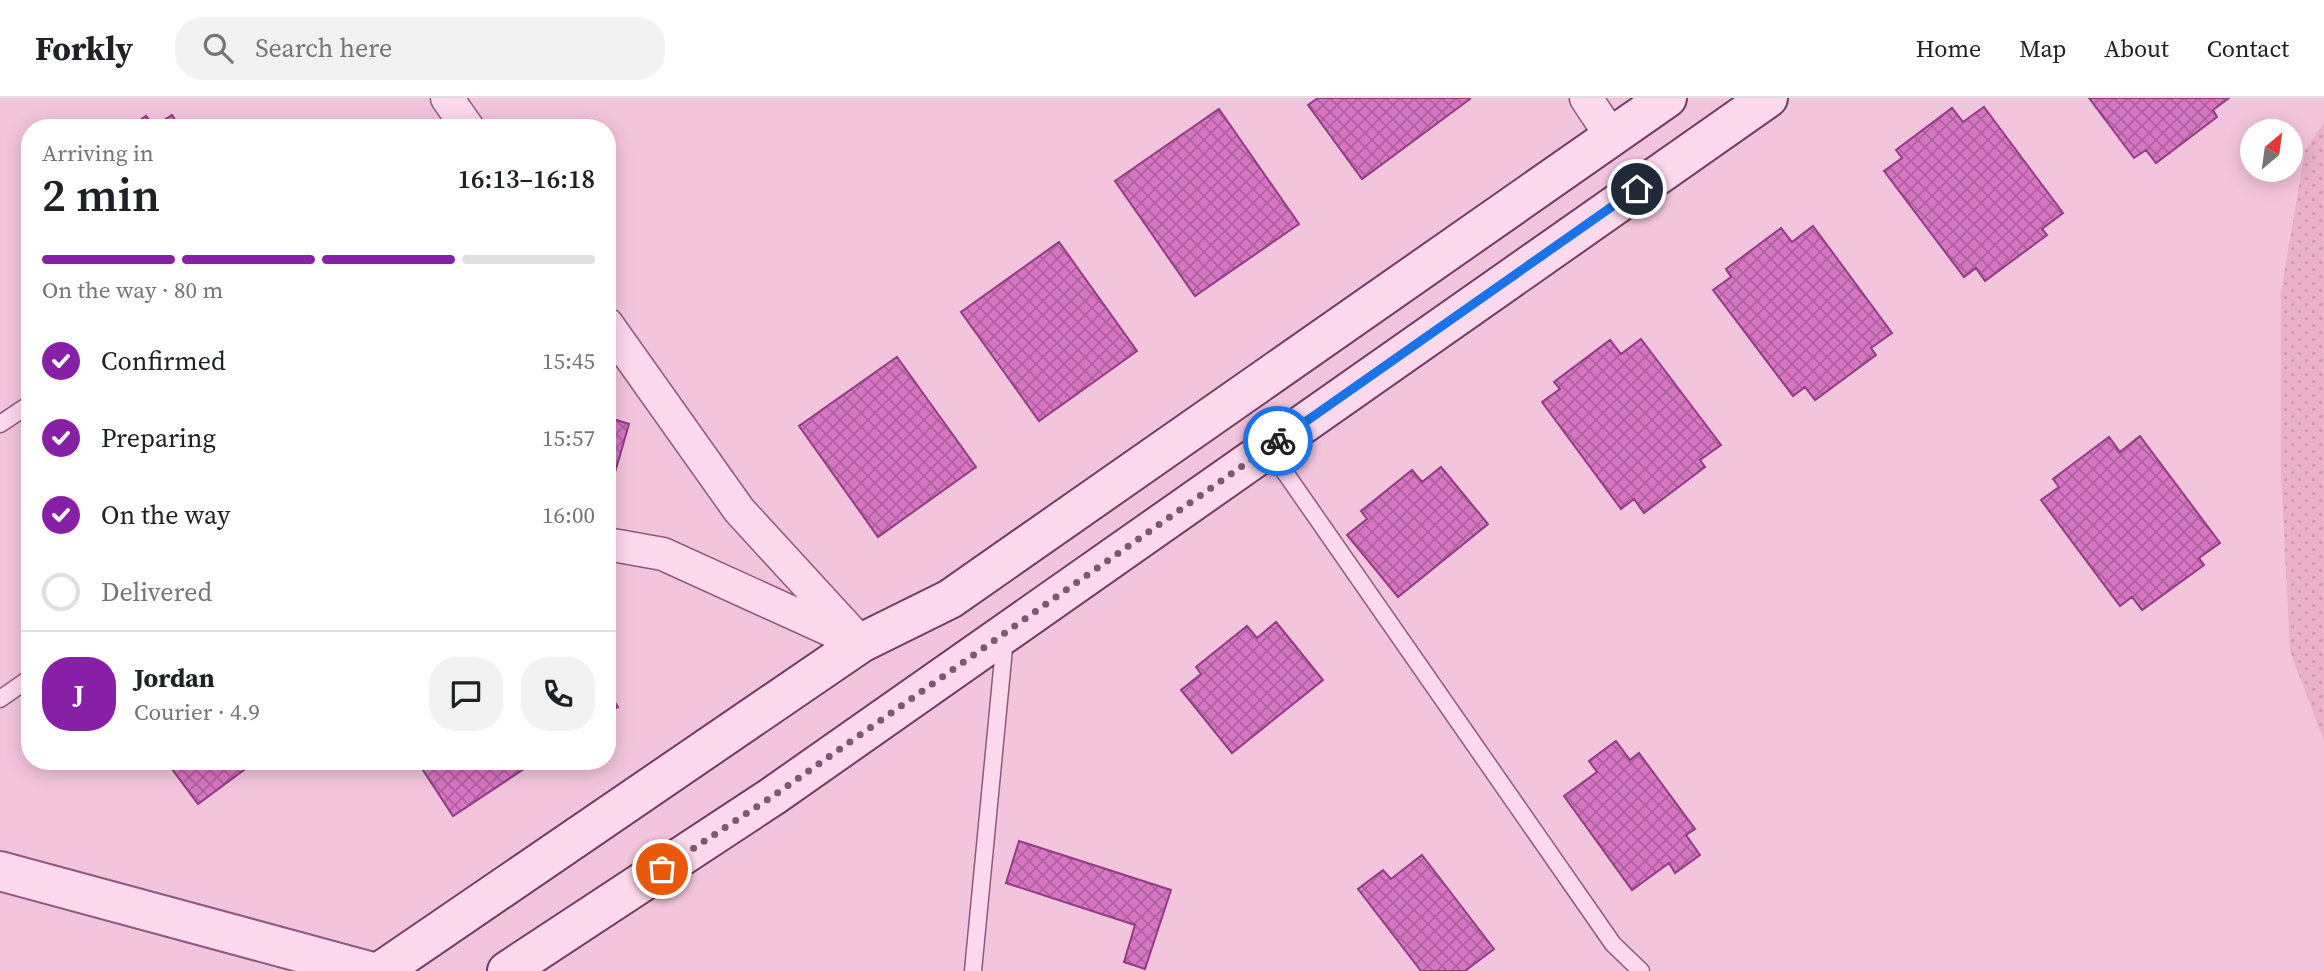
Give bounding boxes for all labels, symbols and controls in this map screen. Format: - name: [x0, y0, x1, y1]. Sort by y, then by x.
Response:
- search box: [175, 17, 665, 80]
- text: Forkly: [35, 26, 133, 71]
- icon: search: [199, 29, 237, 67]
- text: Search here: [255, 30, 392, 66]
- text: Home: [1916, 32, 1981, 65]
- text: Map: [2019, 32, 2066, 65]
- text: About: [2104, 32, 2169, 65]
- text: Contact: [2207, 32, 2289, 65]
- north arrow: [2240, 119, 2303, 182]
- map controls: [2240, 119, 2303, 182]
- text: Arriving in: [42, 137, 154, 169]
- pin: [1607, 159, 1667, 219]
- text: 16:13–16:18: [458, 161, 595, 197]
- text: 2 min: [42, 163, 160, 226]
- icon: home: [1618, 170, 1656, 208]
- text: On the way · 80 m: [42, 274, 223, 306]
- icon: check: [42, 342, 80, 380]
- text: Confirmed: [101, 343, 226, 379]
- text: 15:45: [542, 345, 595, 377]
- courier: [1243, 406, 1313, 476]
- icon: check: [42, 419, 80, 457]
- text: Preparing: [101, 420, 216, 456]
- text: 15:57: [542, 422, 595, 454]
- icon: bike: [1259, 422, 1297, 460]
- icon: check: [42, 496, 80, 534]
- text: On the way: [101, 497, 230, 533]
- text: 16:00: [542, 499, 595, 531]
- text: Delivered: [101, 574, 212, 610]
- button: chat: [429, 657, 503, 731]
- button: phone: [521, 657, 595, 731]
- text: Jordan: [134, 660, 215, 696]
- text: J: [74, 676, 84, 712]
- text: Courier · 4.9: [134, 696, 260, 728]
- pin: [632, 839, 692, 899]
- icon: bag: [643, 850, 681, 888]

